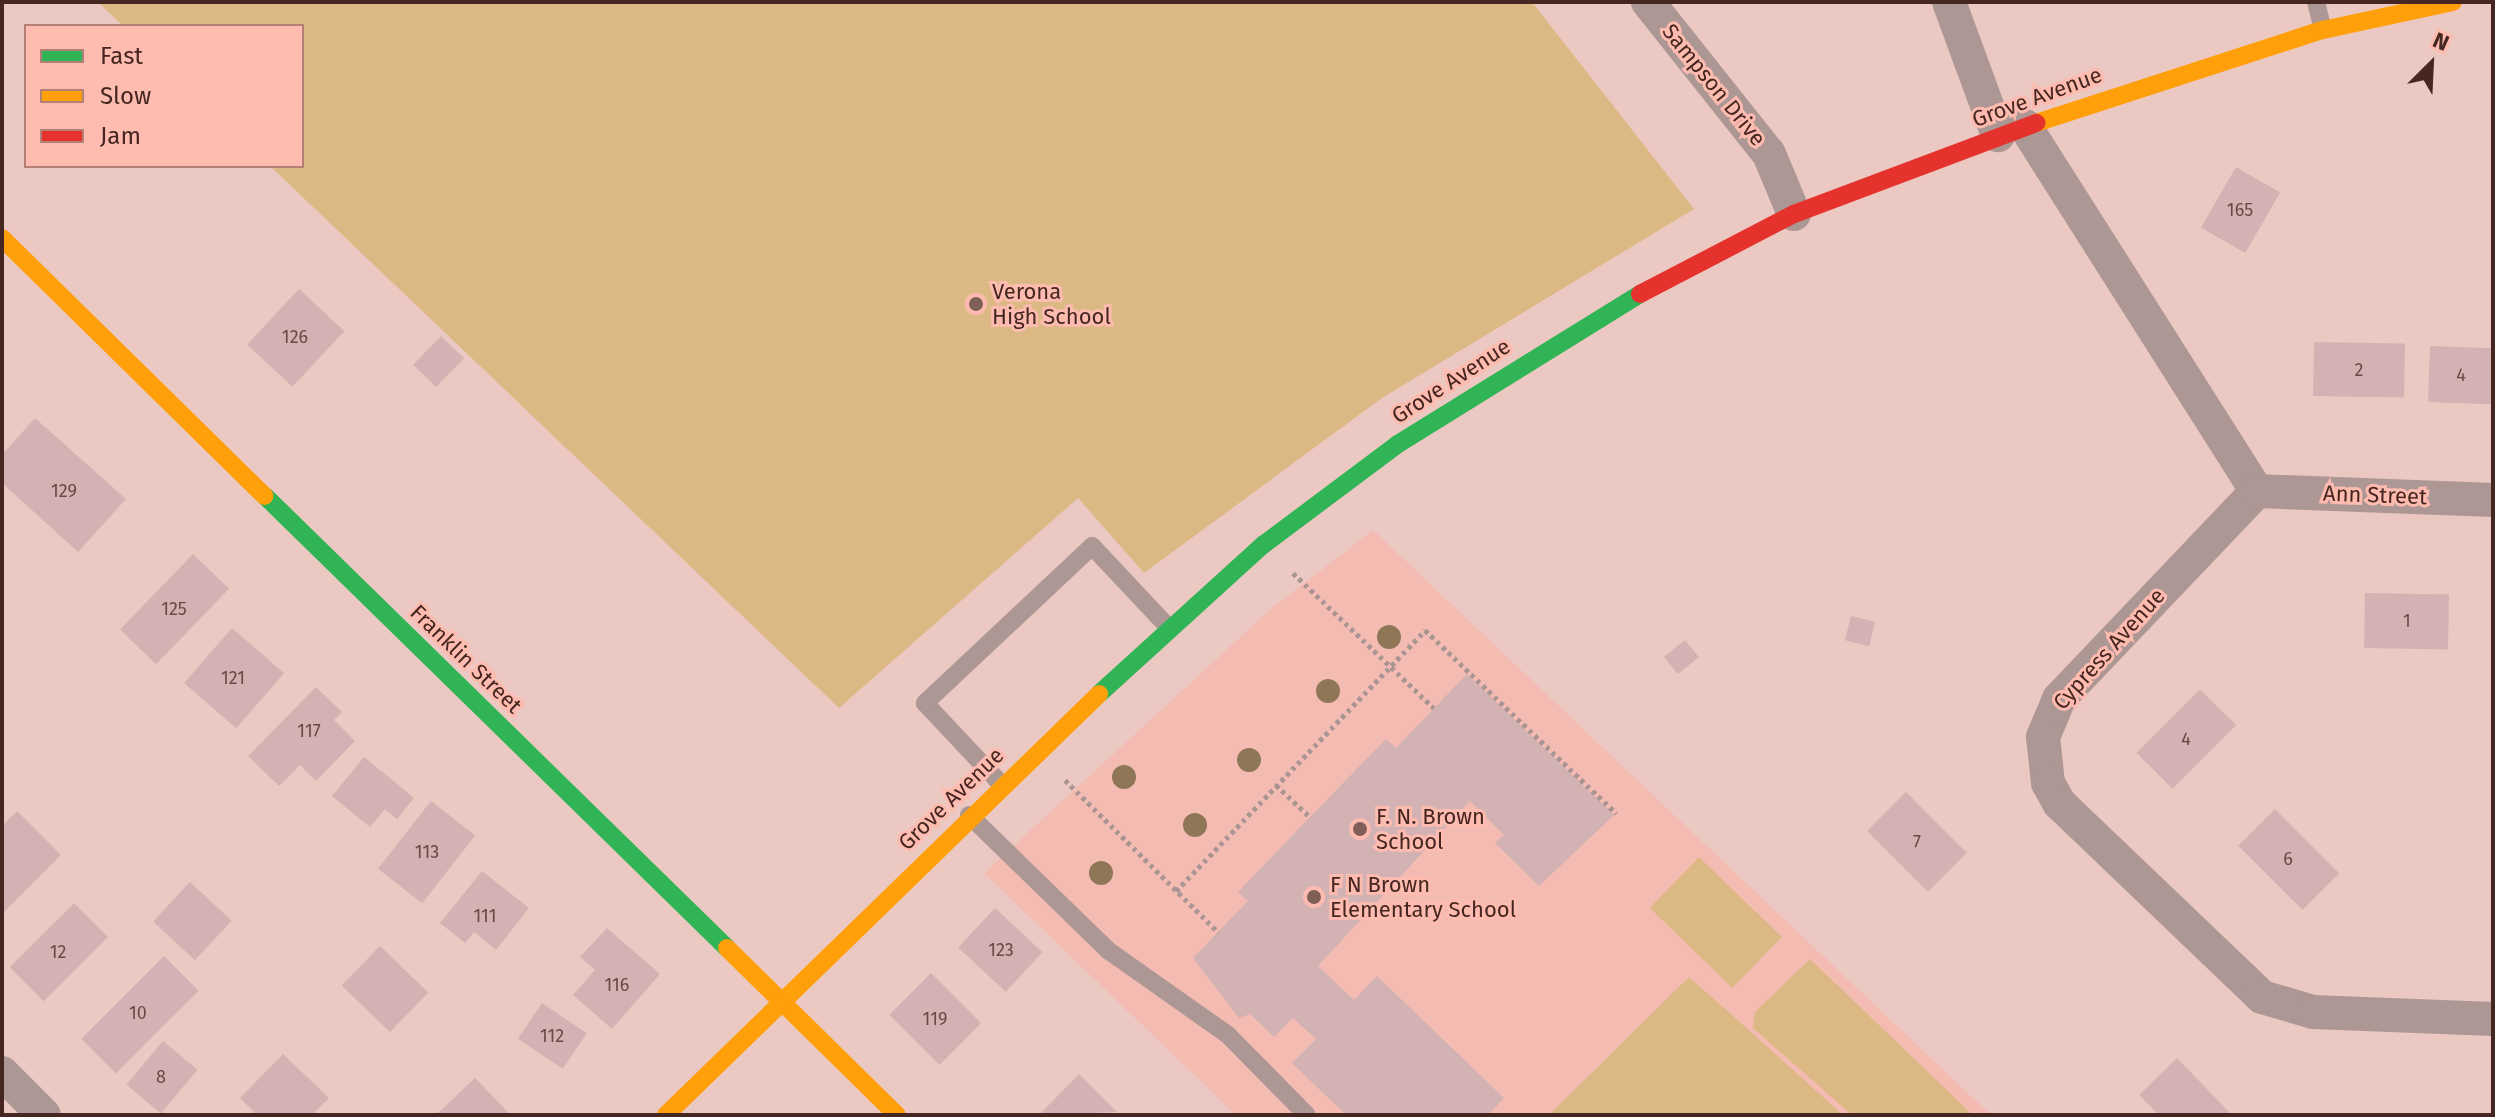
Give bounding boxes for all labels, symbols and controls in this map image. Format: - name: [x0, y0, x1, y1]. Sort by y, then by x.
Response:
- street label: Sampson Drive: [1657, 19, 1771, 151]
- legend: [24, 24, 304, 168]
- north arrow: [2391, 24, 2471, 104]
- text: N: [2429, 26, 2453, 57]
- text: Fast: [100, 42, 143, 70]
- street label: Grove Avenue: [1969, 61, 2105, 133]
- text: Slow: [100, 82, 151, 110]
- text: Jam: [100, 122, 141, 150]
- house number: 165: [2227, 199, 2253, 221]
- place label: Verona High School: [992, 278, 1111, 330]
- marker: Verona High School: [967, 295, 985, 313]
- house number: 126: [282, 326, 308, 348]
- street label: Grove Avenue: [1387, 333, 1515, 429]
- house number: 2: [2355, 359, 2363, 381]
- house number: 4: [2456, 364, 2466, 386]
- house number: 129: [51, 480, 77, 502]
- street label: Ann Street: [2323, 480, 2427, 510]
- street label: Cypress Avenue: [2048, 583, 2170, 715]
- house number: 125: [161, 598, 187, 620]
- street label: Franklin Street: [405, 599, 527, 719]
- house number: 1: [2403, 610, 2411, 632]
- house number: 121: [221, 667, 245, 689]
- house number: 117: [297, 720, 321, 742]
- house number: 4: [2181, 728, 2191, 750]
- street label: Grove Avenue: [893, 742, 1009, 856]
- place label: F. N. Brown School: [1376, 803, 1485, 854]
- marker: F. N. Brown School: [1351, 820, 1369, 838]
- house number: 7: [1913, 831, 1921, 853]
- house number: 113: [415, 841, 439, 863]
- house number: 6: [2283, 848, 2293, 870]
- place label: F N Brown Elementary School: [1330, 871, 1516, 922]
- marker: F N Brown Elementary School: [1305, 888, 1323, 906]
- house number: 111: [474, 905, 496, 927]
- house number: 123: [988, 939, 1014, 961]
- house number: 12: [50, 941, 66, 963]
- house number: 116: [605, 974, 629, 996]
- house number: 10: [129, 1002, 147, 1024]
- house number: 119: [923, 1008, 947, 1030]
- house number: 112: [540, 1025, 564, 1047]
- house number: 8: [156, 1066, 166, 1088]

